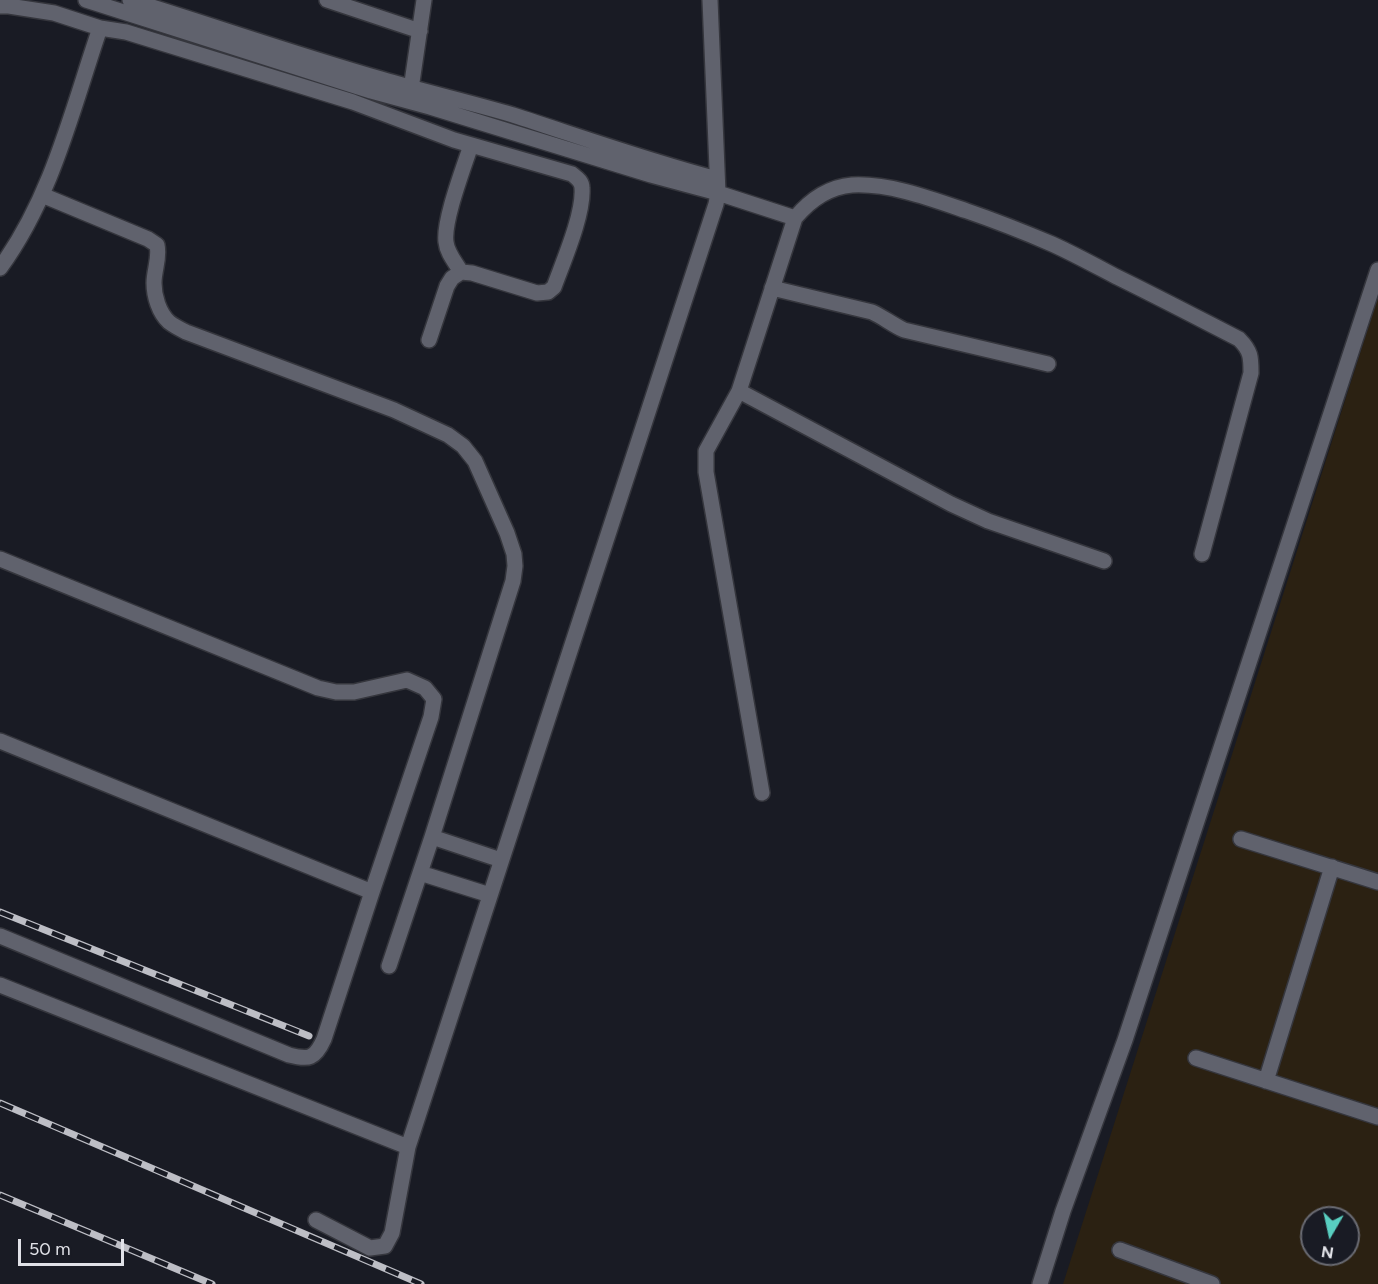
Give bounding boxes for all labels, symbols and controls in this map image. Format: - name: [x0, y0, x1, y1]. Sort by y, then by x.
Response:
- north arrow: [1300, 1206, 1360, 1266]
- scale bar: [21, 1227, 128, 1265]
- text: 50 m: [29, 1238, 71, 1260]
- text: N: [1320, 1242, 1335, 1263]

